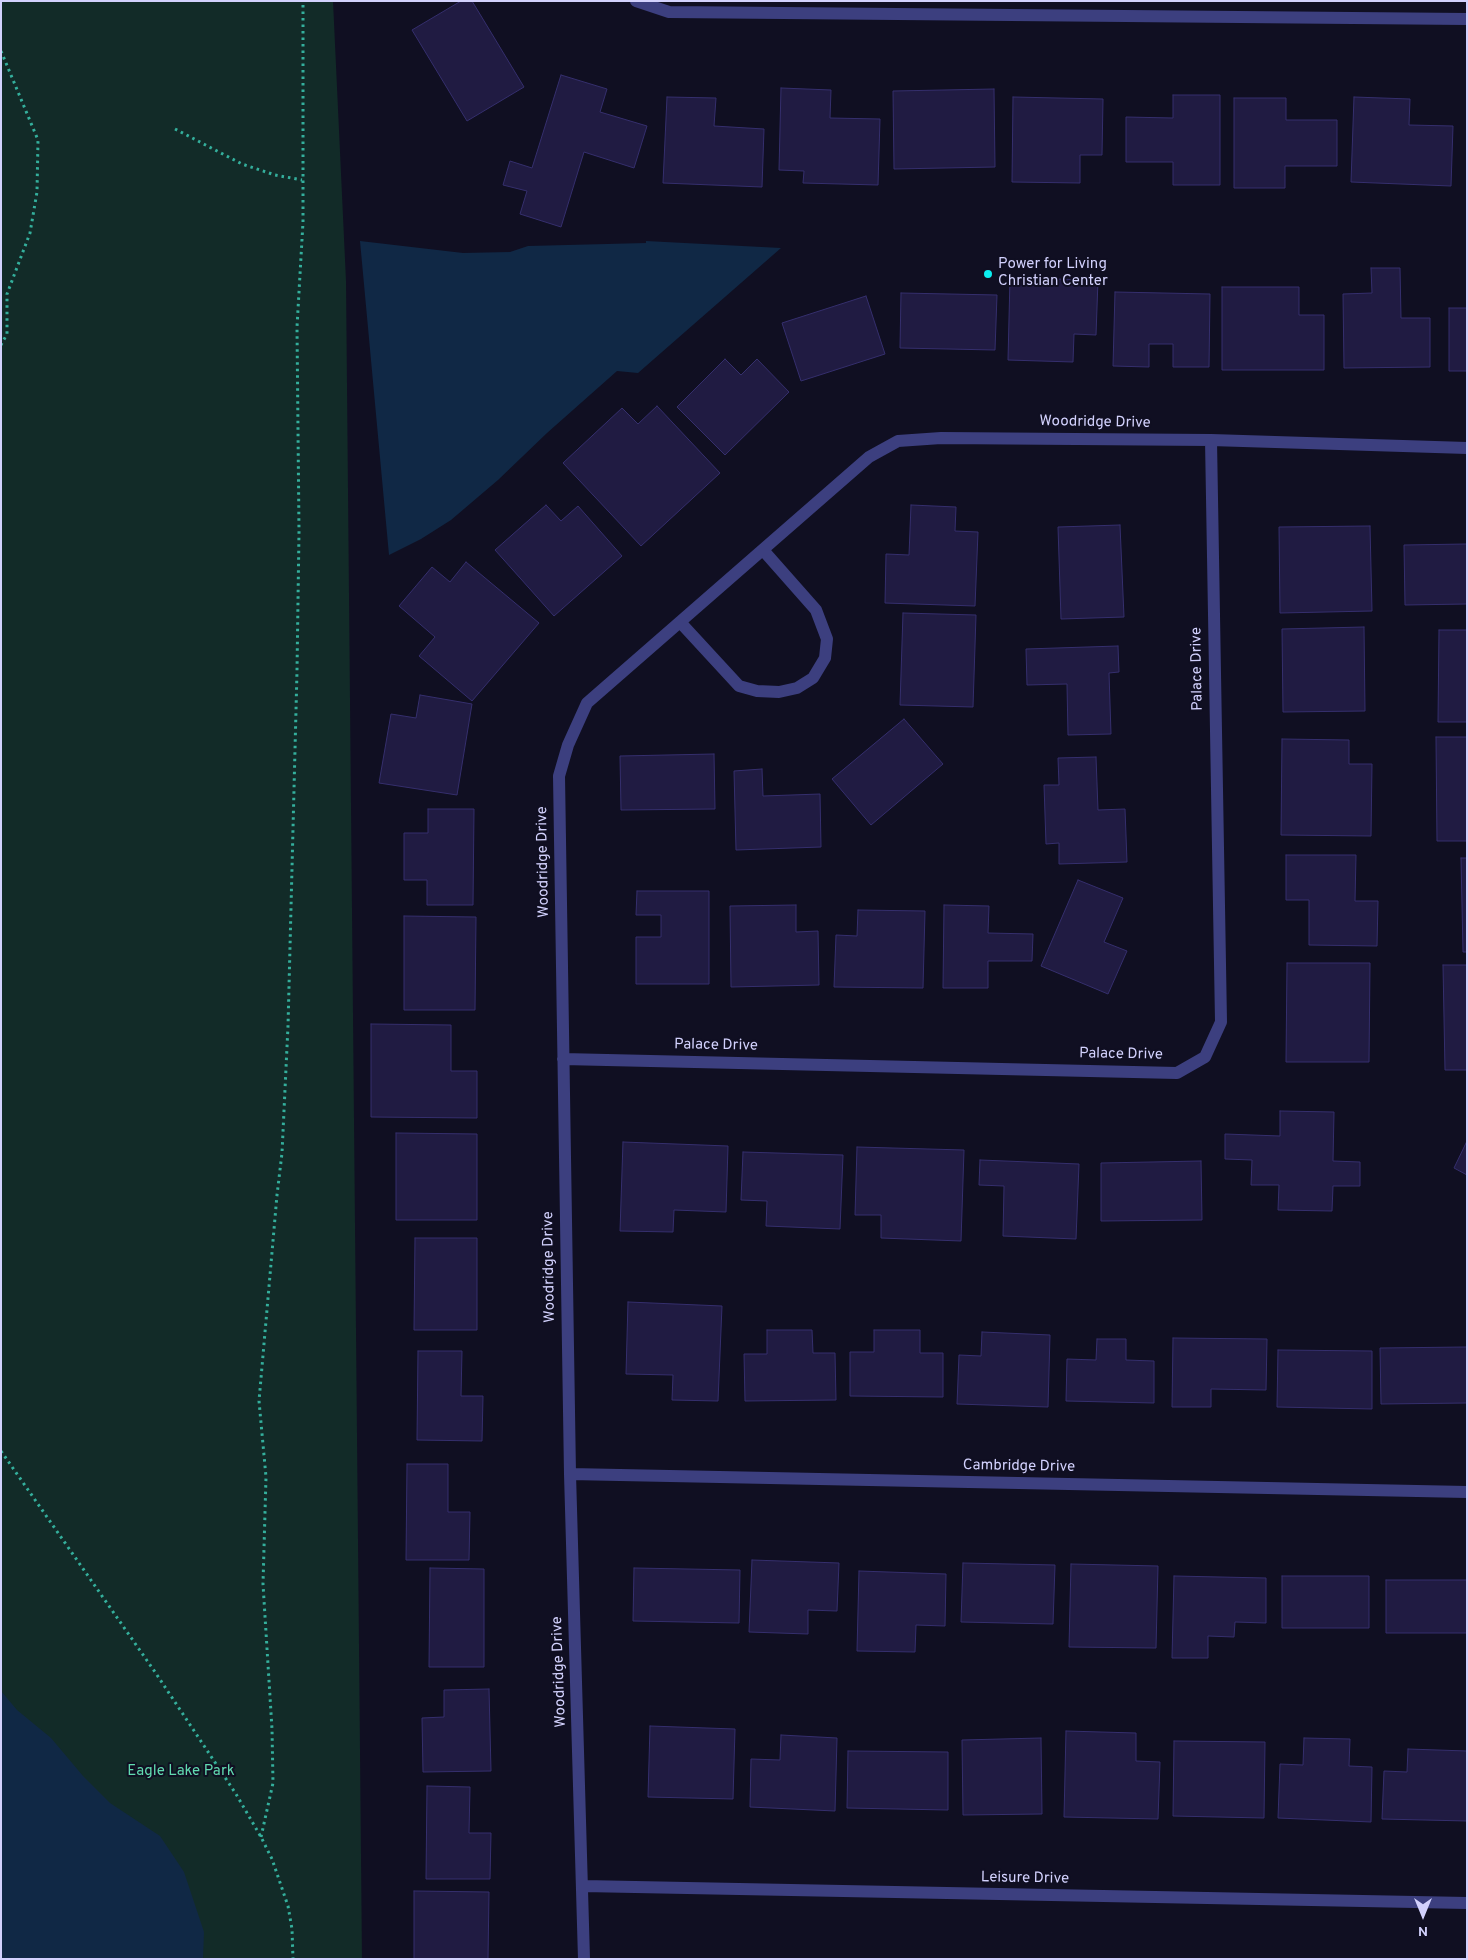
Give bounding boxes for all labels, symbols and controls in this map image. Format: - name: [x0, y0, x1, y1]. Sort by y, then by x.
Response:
- place label: Power for Living Christian Center: [998, 256, 1108, 291]
- marker: Power for Living Christian Center: [982, 268, 994, 280]
- street label: Woodridge Drive: [1039, 413, 1151, 433]
- street label: Palace Drive: [1188, 627, 1208, 711]
- street label: Woodridge Drive: [534, 806, 554, 918]
- street label: Palace Drive: [674, 1036, 758, 1056]
- street label: Palace Drive: [1079, 1045, 1163, 1065]
- street label: Woodridge Drive: [540, 1211, 560, 1323]
- street label: Cambridge Drive: [963, 1457, 1075, 1477]
- street label: Woodridge Drive: [549, 1616, 571, 1728]
- park label: Eagle Lake Park: [127, 1763, 235, 1781]
- street label: Leisure Drive: [981, 1869, 1069, 1889]
- north arrow: [1398, 1890, 1448, 1940]
- text: N: [1418, 1922, 1428, 1939]

